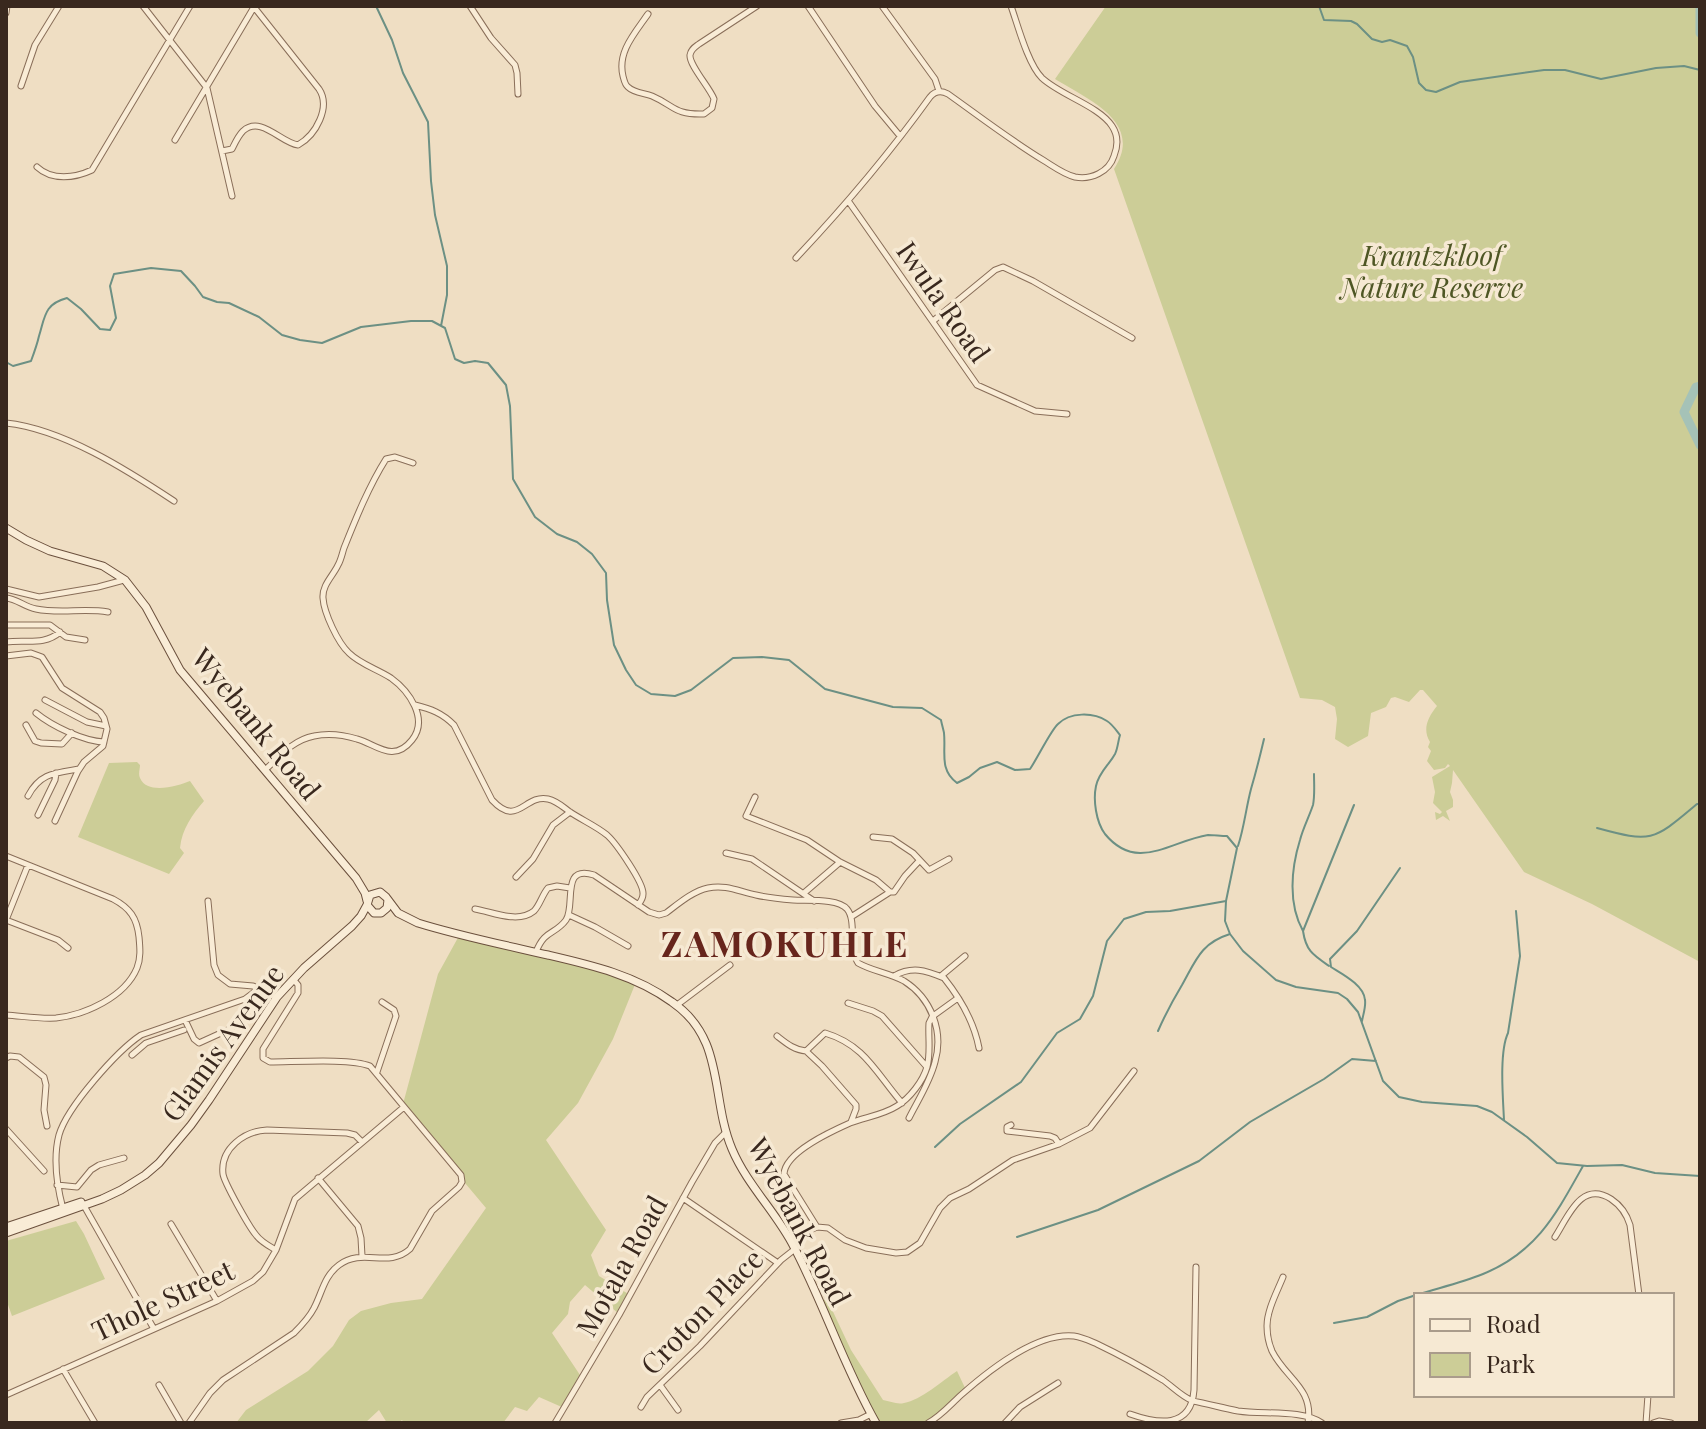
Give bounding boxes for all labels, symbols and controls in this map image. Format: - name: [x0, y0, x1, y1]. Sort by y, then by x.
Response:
- street label: Iwula Road: [889, 234, 999, 369]
- park label: Krantzkloof Nature Reserve: [1338, 236, 1523, 305]
- street label: Wyebank Road: [184, 639, 330, 807]
- district label: ZAMOKUHLE: [661, 918, 909, 966]
- street label: Glamis Avenue: [152, 956, 291, 1128]
- street label: Wyebank Road: [740, 1130, 860, 1312]
- street label: Motala Road: [567, 1188, 675, 1342]
- street label: Croton Place: [632, 1240, 770, 1382]
- street label: Thole Street: [85, 1250, 240, 1349]
- legend: [1414, 1293, 1674, 1397]
- text: Road: [1486, 1307, 1541, 1339]
- text: Park: [1486, 1347, 1536, 1379]

